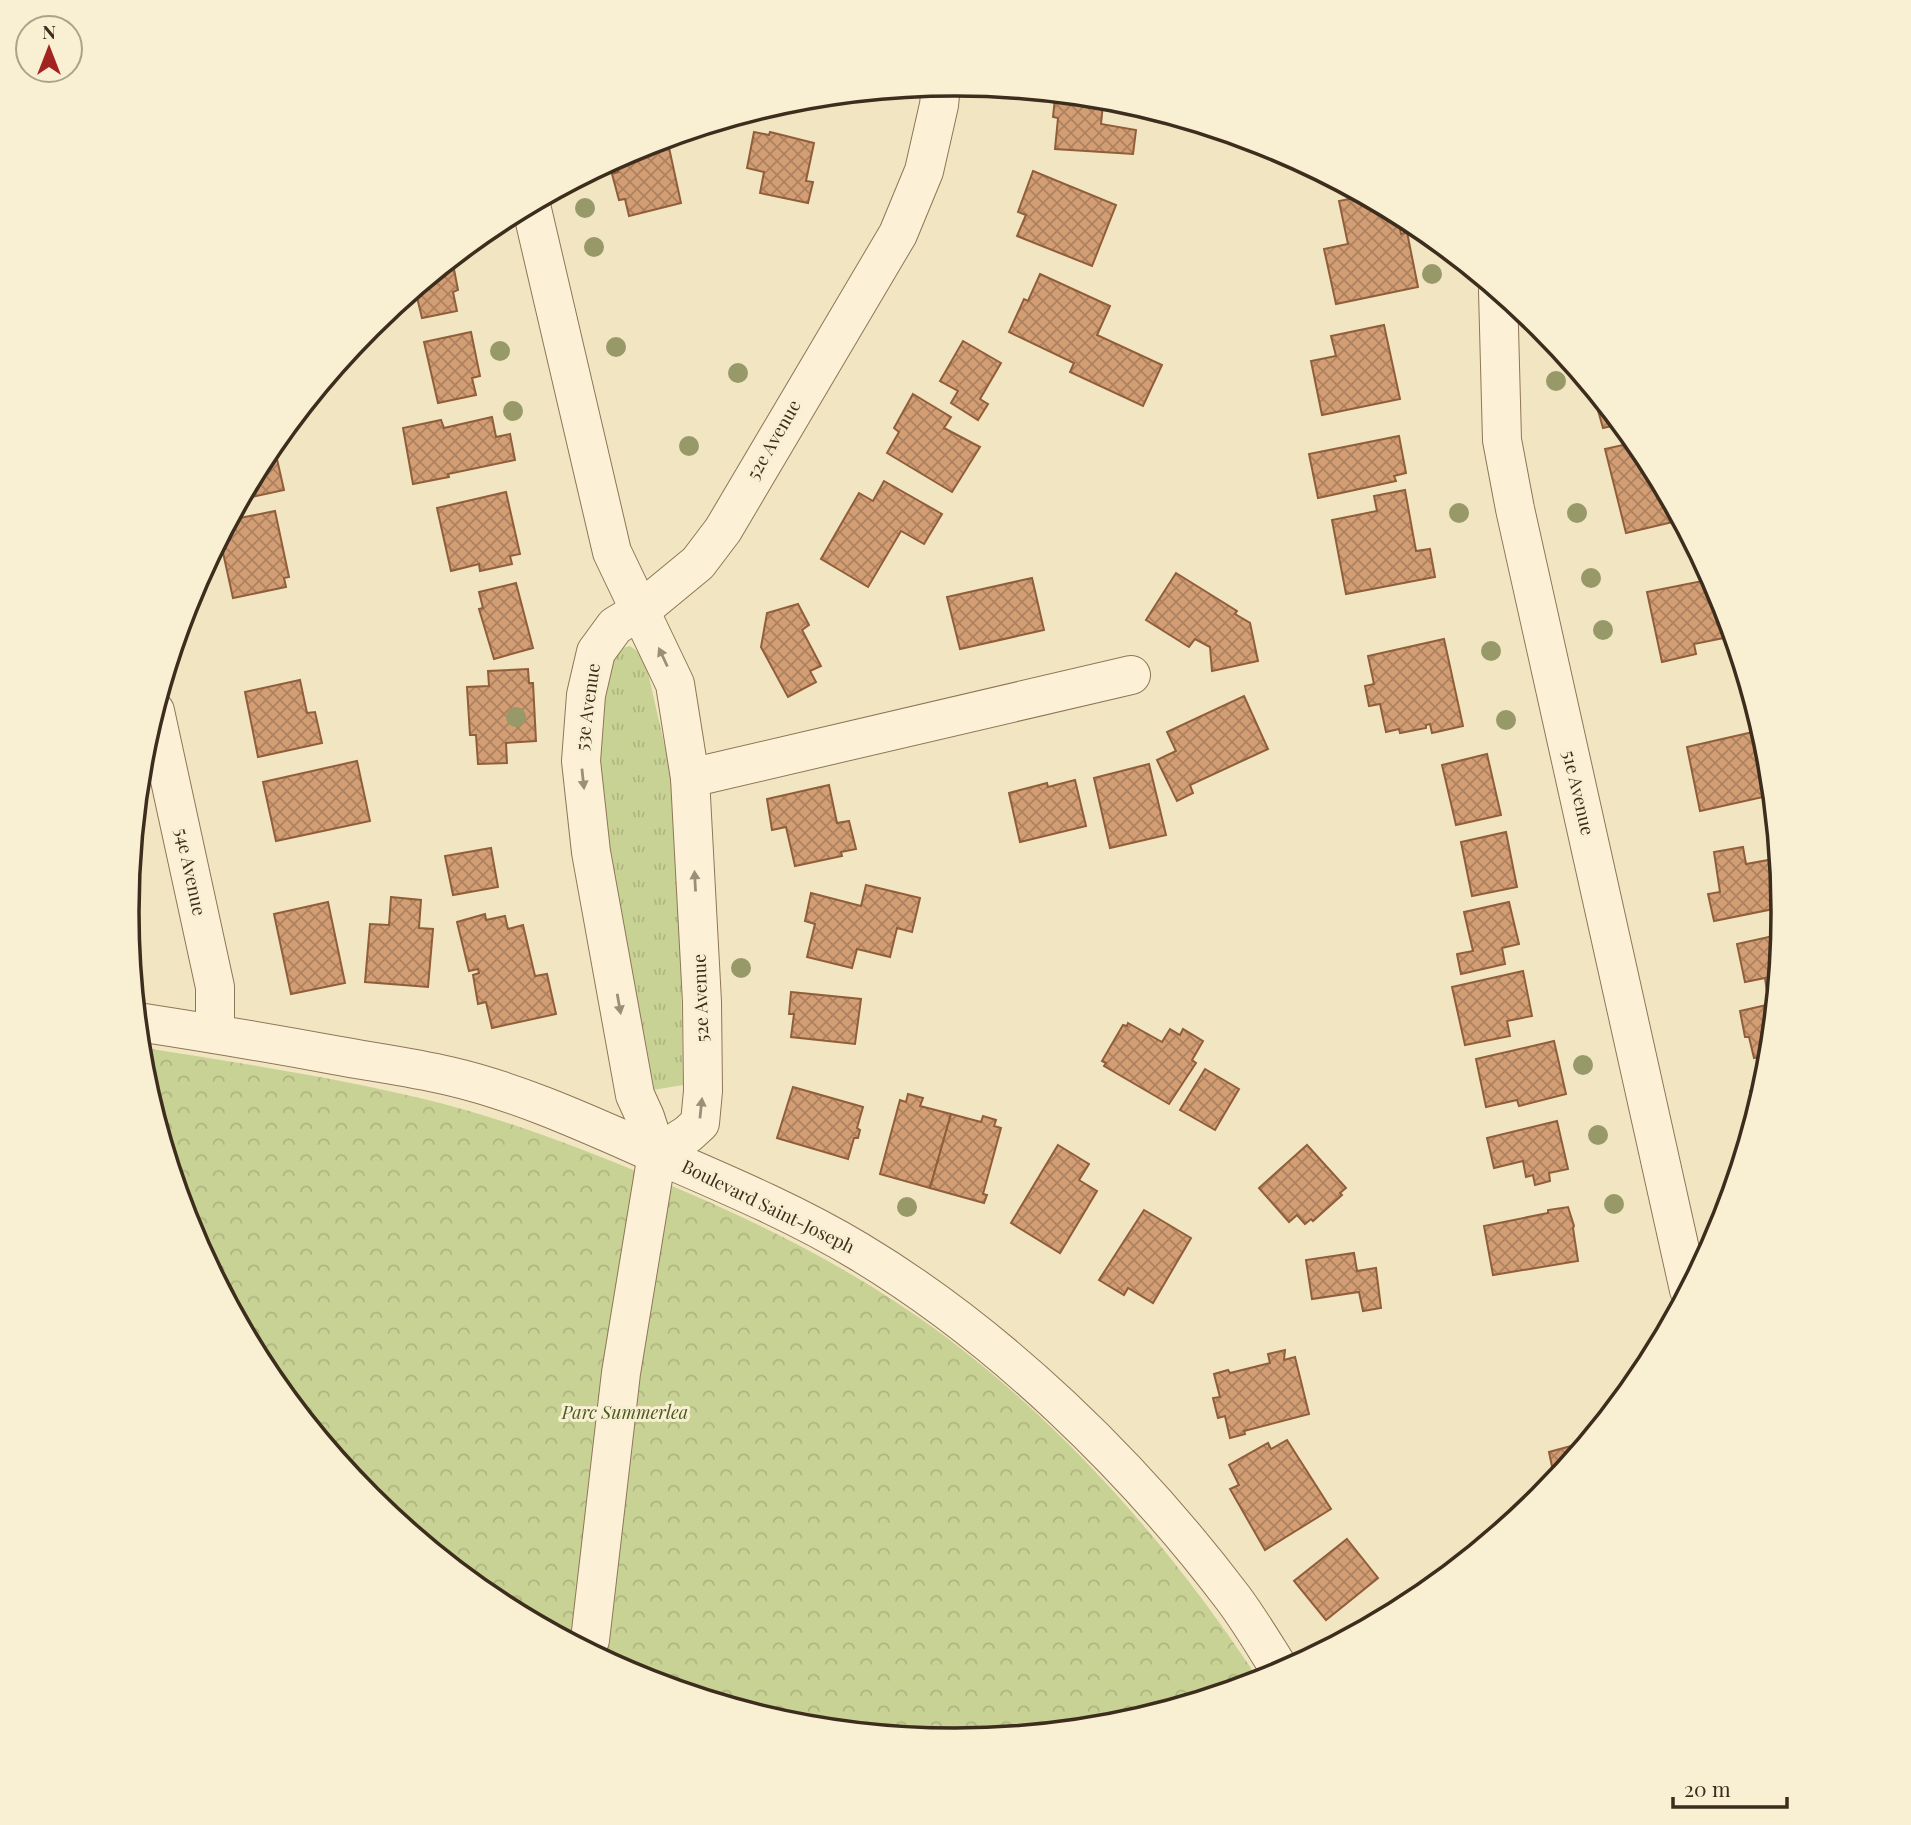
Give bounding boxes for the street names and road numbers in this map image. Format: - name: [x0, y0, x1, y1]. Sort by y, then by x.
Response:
- street label: 52e Avenue: [741, 395, 806, 484]
- street label: 53e Avenue: [569, 662, 605, 752]
- street label: 51e Avenue: [1558, 748, 1600, 838]
- street label: 54e Avenue: [170, 826, 212, 918]
- street label: 52e Avenue: [686, 953, 714, 1043]
- street label: Boulevard Saint-Joseph: [678, 1154, 859, 1259]

